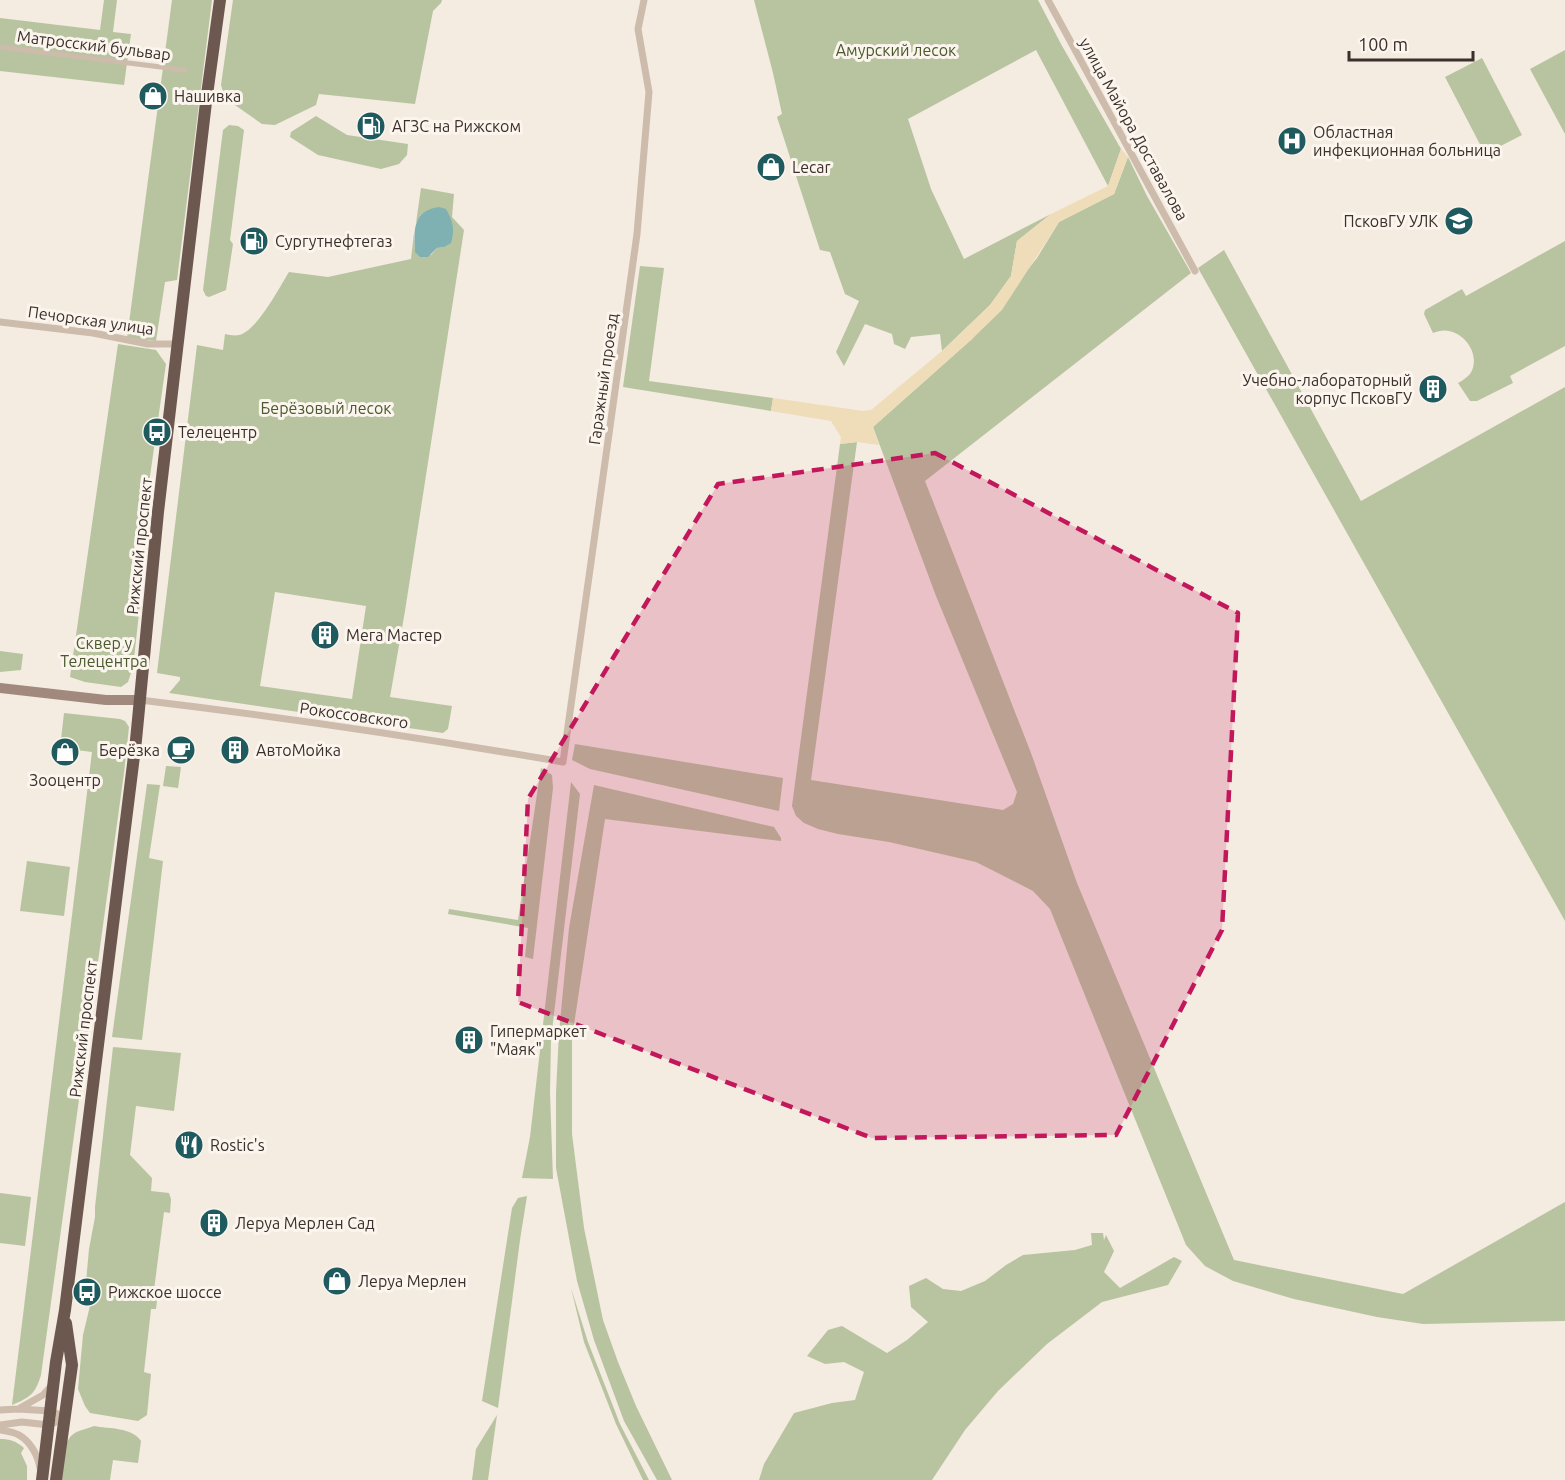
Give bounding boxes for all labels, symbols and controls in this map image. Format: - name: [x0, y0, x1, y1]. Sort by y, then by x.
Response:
- scale bar: [1349, 24, 1474, 62]
- street label: Матросский бульвар: [16, 27, 172, 63]
- text: 100 m: [1358, 34, 1408, 54]
- street label: улица Майора Доставалова: [1076, 35, 1192, 223]
- park label: Амурский лесок: [836, 41, 956, 59]
- shop icon: Нашивка: [137, 80, 169, 112]
- place label: Нашивка: [174, 87, 241, 105]
- fuel station icon: АГЗС на Рижском: [355, 110, 387, 142]
- place label: АГЗС на Рижском: [392, 117, 521, 135]
- place label: Областная инфекционная больница: [1313, 123, 1501, 159]
- hospital icon: Областная инфекционная больница: [1276, 125, 1308, 157]
- shop icon: Lecar: [755, 151, 787, 183]
- place label: Lecar: [792, 158, 831, 176]
- school or university icon: ПсковГУ УЛК: [1443, 205, 1475, 237]
- place label: ПсковГУ УЛК: [1343, 212, 1438, 230]
- fuel station icon: Сургутнефтегаз: [238, 225, 270, 257]
- place label: Сургутнефтегаз: [275, 232, 392, 250]
- street label: Печорская улица: [27, 302, 155, 338]
- street label: Гаражный проезд: [585, 312, 621, 446]
- place label: Учебно-лабораторный корпус ПсковГУ: [1242, 371, 1412, 407]
- building icon: Учебно-лабораторный корпус ПсковГУ: [1417, 373, 1449, 405]
- park label: Берёзовый лесок: [261, 399, 391, 417]
- bus stop icon: Телецентр: [141, 416, 173, 448]
- place label: Телецентр: [178, 423, 257, 441]
- street label: Рижский проспект: [123, 477, 155, 615]
- building icon: Мега Мастер: [309, 619, 341, 651]
- place label: Мега Мастер: [346, 626, 442, 644]
- park label: Сквер у Телецентра: [60, 634, 148, 670]
- street label: Рокоссовского: [298, 698, 410, 732]
- cafe icon: Берёзка: [165, 734, 197, 766]
- building icon: АвтоМойка: [219, 734, 251, 766]
- shop icon: Зооцентр: [49, 736, 81, 768]
- place label: Берёзка: [99, 741, 160, 759]
- place label: АвтоМойка: [256, 741, 341, 759]
- place label: Зооцентр: [29, 771, 101, 789]
- street label: Рижский проспект: [66, 960, 100, 1098]
- place label: Гипермаркет "Маяк": [490, 1022, 587, 1058]
- building icon: Гипермаркет "Маяк": [453, 1024, 485, 1056]
- restaurant icon: Rostic's: [173, 1129, 205, 1161]
- place label: Rostic's: [210, 1136, 265, 1154]
- building icon: Леруа Мерлен Сад: [198, 1207, 230, 1239]
- place label: Леруа Мерлен Сад: [235, 1214, 375, 1232]
- shop icon: Леруа Мерлен: [321, 1265, 353, 1297]
- place label: Леруа Мерлен: [358, 1272, 467, 1290]
- bus stop icon: Рижское шоссе: [71, 1276, 103, 1308]
- place label: Рижское шоссе: [108, 1283, 222, 1301]

